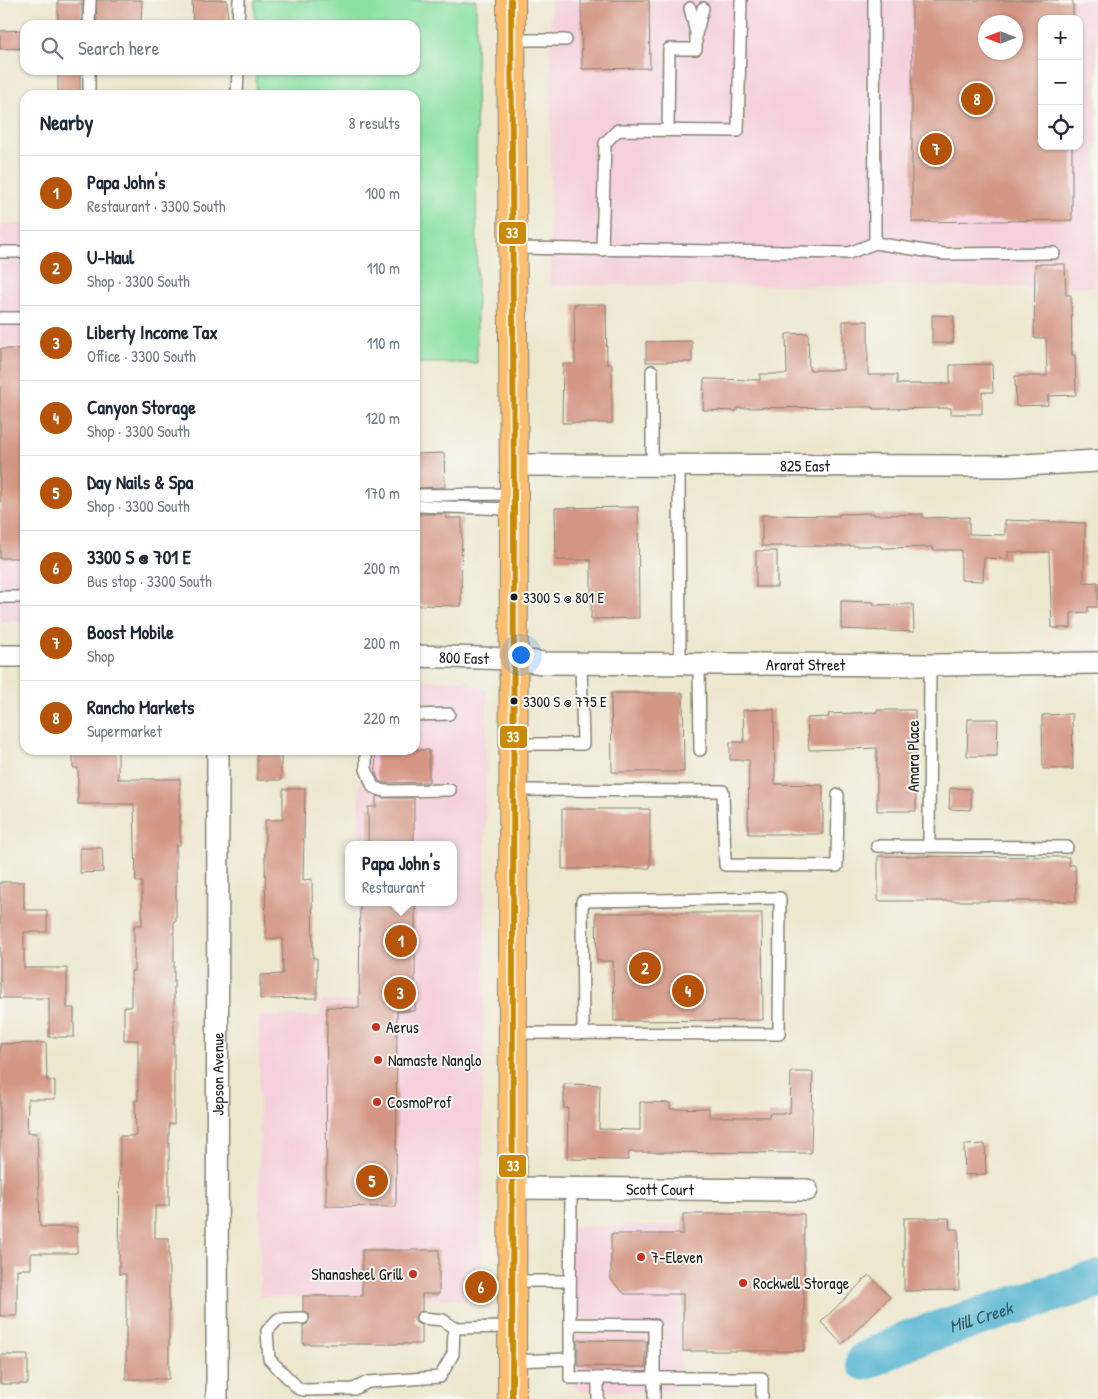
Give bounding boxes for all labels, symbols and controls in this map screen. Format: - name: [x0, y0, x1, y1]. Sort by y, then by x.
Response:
- north arrow: [978, 15, 1023, 60]
- map controls: [1038, 15, 1083, 150]
- button: +: [1038, 15, 1083, 60]
- search box: [20, 20, 420, 75]
- icon: search: [38, 34, 66, 62]
- text: Search here: [78, 35, 159, 61]
- button: −: [1038, 60, 1083, 105]
- pin: 8: [961, 80, 993, 118]
- button: locate: [1038, 105, 1083, 150]
- text: Nearby: [40, 108, 93, 137]
- text: 8 results: [348, 112, 400, 134]
- pin: 7: [920, 130, 952, 168]
- text: Papa John's: [87, 169, 165, 195]
- text: 1: [53, 182, 59, 204]
- text: 100 m: [365, 182, 400, 204]
- text: Restaurant · 3300 South: [87, 195, 225, 217]
- line badge: 33: [498, 221, 527, 245]
- text: 33: [506, 223, 519, 242]
- text: U-Haul: [87, 244, 134, 270]
- text: 2: [52, 257, 60, 279]
- text: 110 m: [367, 257, 400, 279]
- text: Shop · 3300 South: [87, 270, 190, 292]
- text: Liberty Income Tax: [87, 319, 218, 345]
- text: 3: [52, 332, 60, 354]
- text: 110 m: [367, 332, 400, 354]
- text: Office · 3300 South: [87, 345, 196, 367]
- text: Canyon Storage: [87, 394, 196, 420]
- text: 4: [53, 407, 59, 429]
- text: 120 m: [365, 407, 400, 429]
- text: Shop · 3300 South: [87, 420, 190, 442]
- street label: 825 East: [780, 455, 830, 477]
- text: Day Nails & Spa: [87, 469, 193, 495]
- text: 5: [53, 482, 59, 504]
- text: 170 m: [365, 482, 400, 504]
- text: Shop · 3300 South: [87, 495, 190, 517]
- text: 3300 S @ 701 E: [87, 544, 191, 570]
- text: 6: [53, 557, 59, 579]
- text: 200 m: [364, 557, 400, 579]
- text: Bus stop · 3300 South: [87, 570, 212, 592]
- place label: 3300 S @ 801 E: [523, 587, 604, 608]
- marker: 3300 S @ 801 E: [509, 592, 519, 602]
- text: Boost Mobile: [87, 619, 174, 645]
- text: 7: [52, 632, 60, 654]
- text: 200 m: [364, 632, 400, 654]
- your location: [508, 642, 534, 668]
- text: Shop: [87, 645, 114, 667]
- street label: 800 East: [439, 646, 490, 669]
- street label: Ararat Street: [766, 653, 846, 676]
- place label: 3300 S @ 775 E: [523, 691, 607, 712]
- text: Rancho Markets: [87, 694, 194, 720]
- marker: 3300 S @ 775 E: [509, 696, 519, 706]
- text: 8: [53, 707, 59, 729]
- text: 220 m: [363, 707, 400, 729]
- street label: Amara Place: [902, 719, 924, 792]
- text: Supermarket: [87, 720, 162, 742]
- line badge: 33: [499, 725, 528, 749]
- text: 33: [507, 727, 520, 746]
- popup: [345, 841, 457, 906]
- text: Papa John's: [362, 850, 440, 876]
- text: Restaurant: [362, 876, 425, 898]
- pin: 1: [385, 922, 417, 960]
- pin: 2: [629, 949, 661, 987]
- pin: 4: [672, 972, 704, 1010]
- pin: 3: [384, 974, 416, 1012]
- place label: Aerus: [386, 1016, 419, 1038]
- marker: Aerus: [370, 1021, 382, 1033]
- street label: Jepson Avenue: [206, 1032, 229, 1116]
- place label: Namaste Nanglo: [388, 1049, 482, 1071]
- marker: Namaste Nanglo: [372, 1054, 384, 1066]
- place label: CosmoProf: [387, 1091, 452, 1113]
- marker: CosmoProf: [371, 1096, 383, 1108]
- line badge: 33: [498, 1154, 527, 1178]
- text: 33: [507, 1156, 520, 1175]
- pin: 5: [356, 1162, 388, 1200]
- street label: Scott Court: [626, 1178, 695, 1200]
- place label: 7-Eleven: [651, 1246, 703, 1268]
- marker: 7-Eleven: [635, 1251, 647, 1263]
- place label: Shanasheel Grill: [311, 1263, 403, 1285]
- marker: Shanasheel Grill: [407, 1268, 419, 1280]
- pin: 6: [465, 1268, 497, 1306]
- place label: Rockwell Storage: [753, 1272, 850, 1294]
- marker: Rockwell Storage: [737, 1277, 749, 1289]
- water label: Mill Creek: [946, 1294, 1017, 1338]

